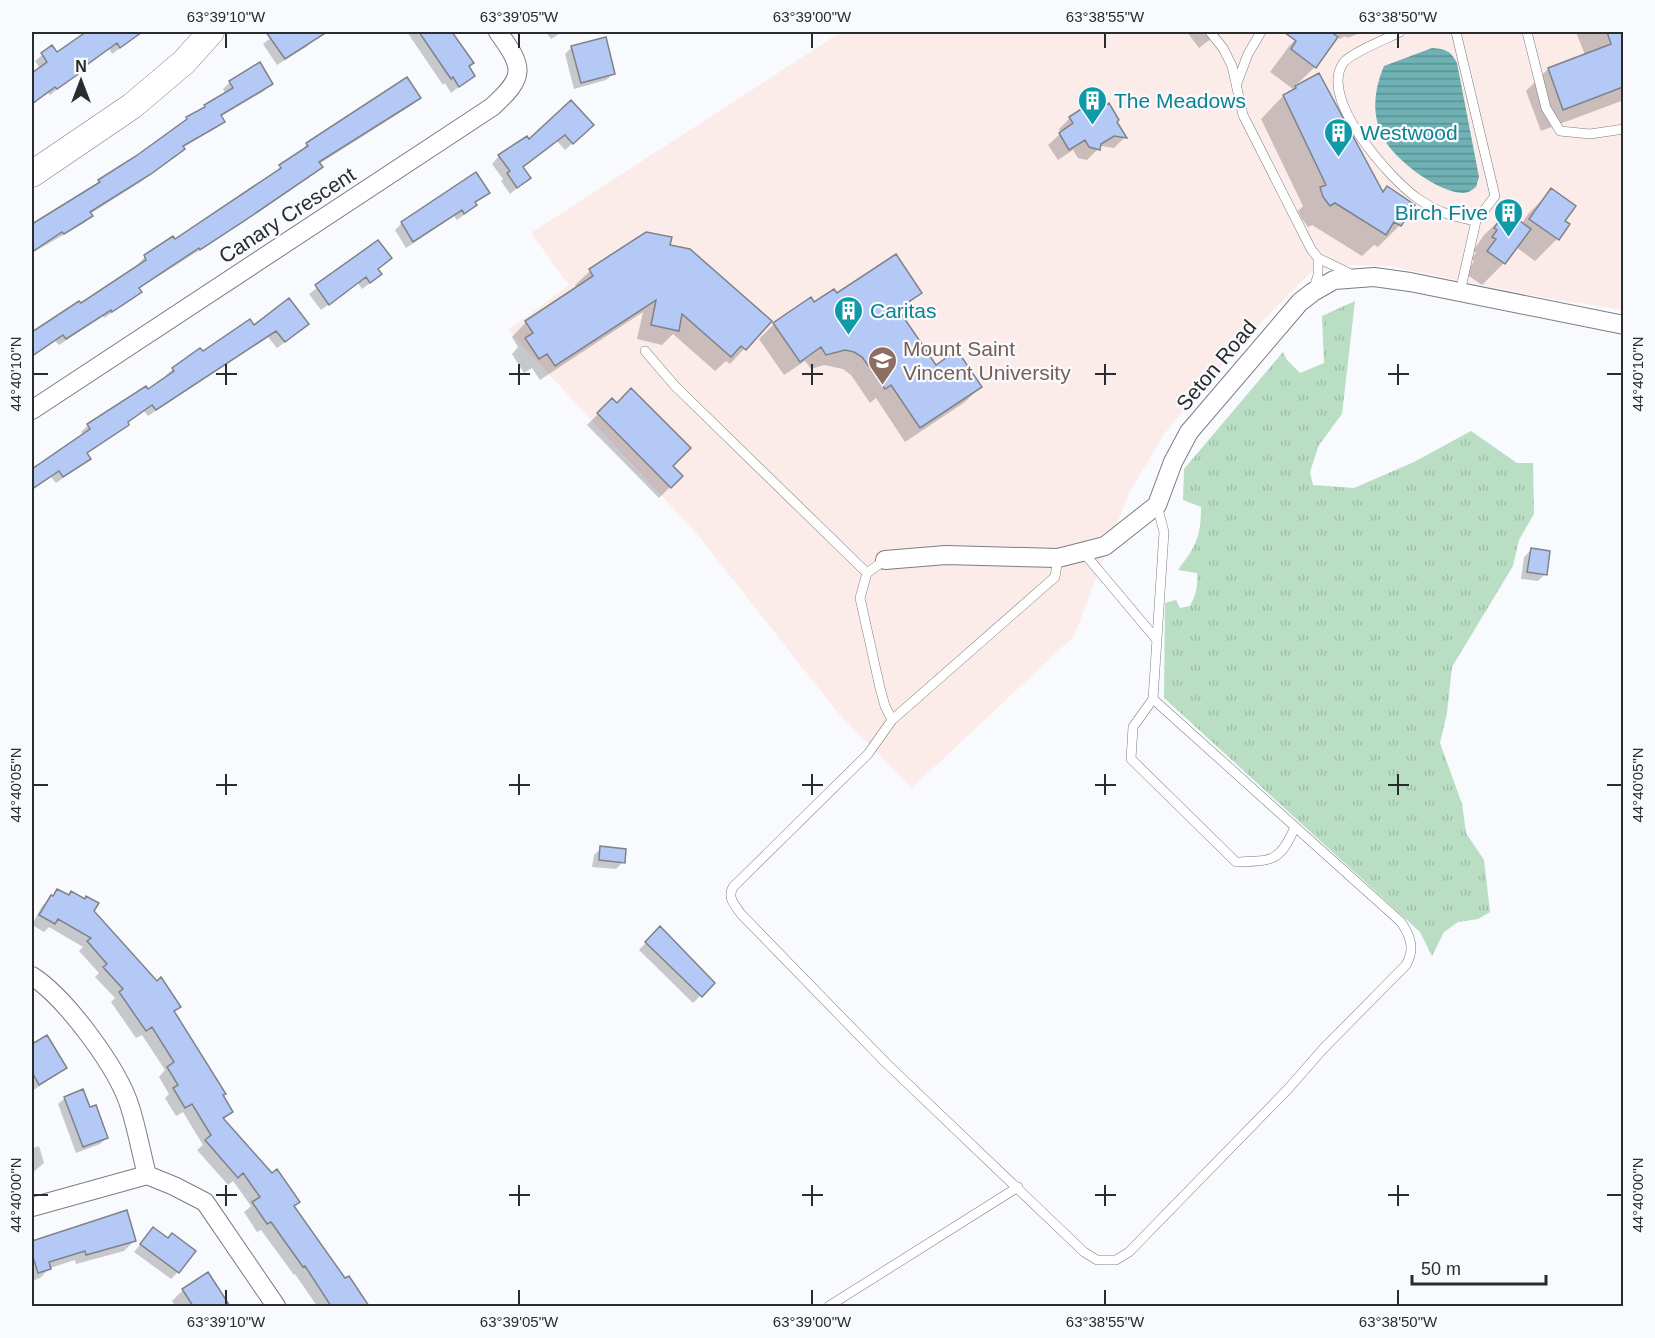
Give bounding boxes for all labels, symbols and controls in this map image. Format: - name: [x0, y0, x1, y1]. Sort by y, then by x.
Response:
- text: 63°39'10"W: [187, 8, 266, 25]
- text: 63°39'05"W: [480, 8, 559, 25]
- text: 63°39'00"W: [773, 8, 852, 25]
- text: 63°38'55"W: [1066, 8, 1145, 25]
- text: 63°38'50"W: [1359, 8, 1438, 25]
- north arrow: [51, 51, 111, 111]
- text: N: [75, 58, 87, 75]
- building icon: The Meadows: [1077, 84, 1109, 126]
- place label: The Meadows: [1114, 89, 1246, 112]
- building icon: Westwood: [1323, 116, 1355, 158]
- place label: Westwood: [1360, 121, 1458, 144]
- street label: Canary Crescent: [215, 162, 359, 268]
- building icon: Birch Five: [1493, 196, 1525, 238]
- place label: Birch Five: [1395, 201, 1488, 224]
- building icon: Caritas: [833, 294, 865, 336]
- place label: Caritas: [870, 299, 937, 322]
- street label: Seton Road: [1172, 315, 1260, 415]
- text: 44°40'10"N: [7, 336, 24, 412]
- text: 44°40'10"N: [1629, 336, 1646, 412]
- place label: Mount Saint Vincent University: [903, 337, 1071, 384]
- school or university icon: Mount Saint Vincent University: [866, 344, 898, 386]
- text: 44°40'05"N: [7, 747, 24, 823]
- text: 44°40'05"N: [1629, 747, 1646, 823]
- text: 44°40'00"N: [7, 1157, 24, 1233]
- text: 44°40'00"N: [1629, 1157, 1646, 1233]
- scale bar: [1412, 1248, 1546, 1286]
- text: 50 m: [1421, 1259, 1461, 1279]
- text: 63°39'10"W: [187, 1313, 266, 1330]
- text: 63°39'05"W: [480, 1313, 559, 1330]
- text: 63°39'00"W: [773, 1313, 852, 1330]
- text: 63°38'55"W: [1066, 1313, 1145, 1330]
- text: 63°38'50"W: [1359, 1313, 1438, 1330]

